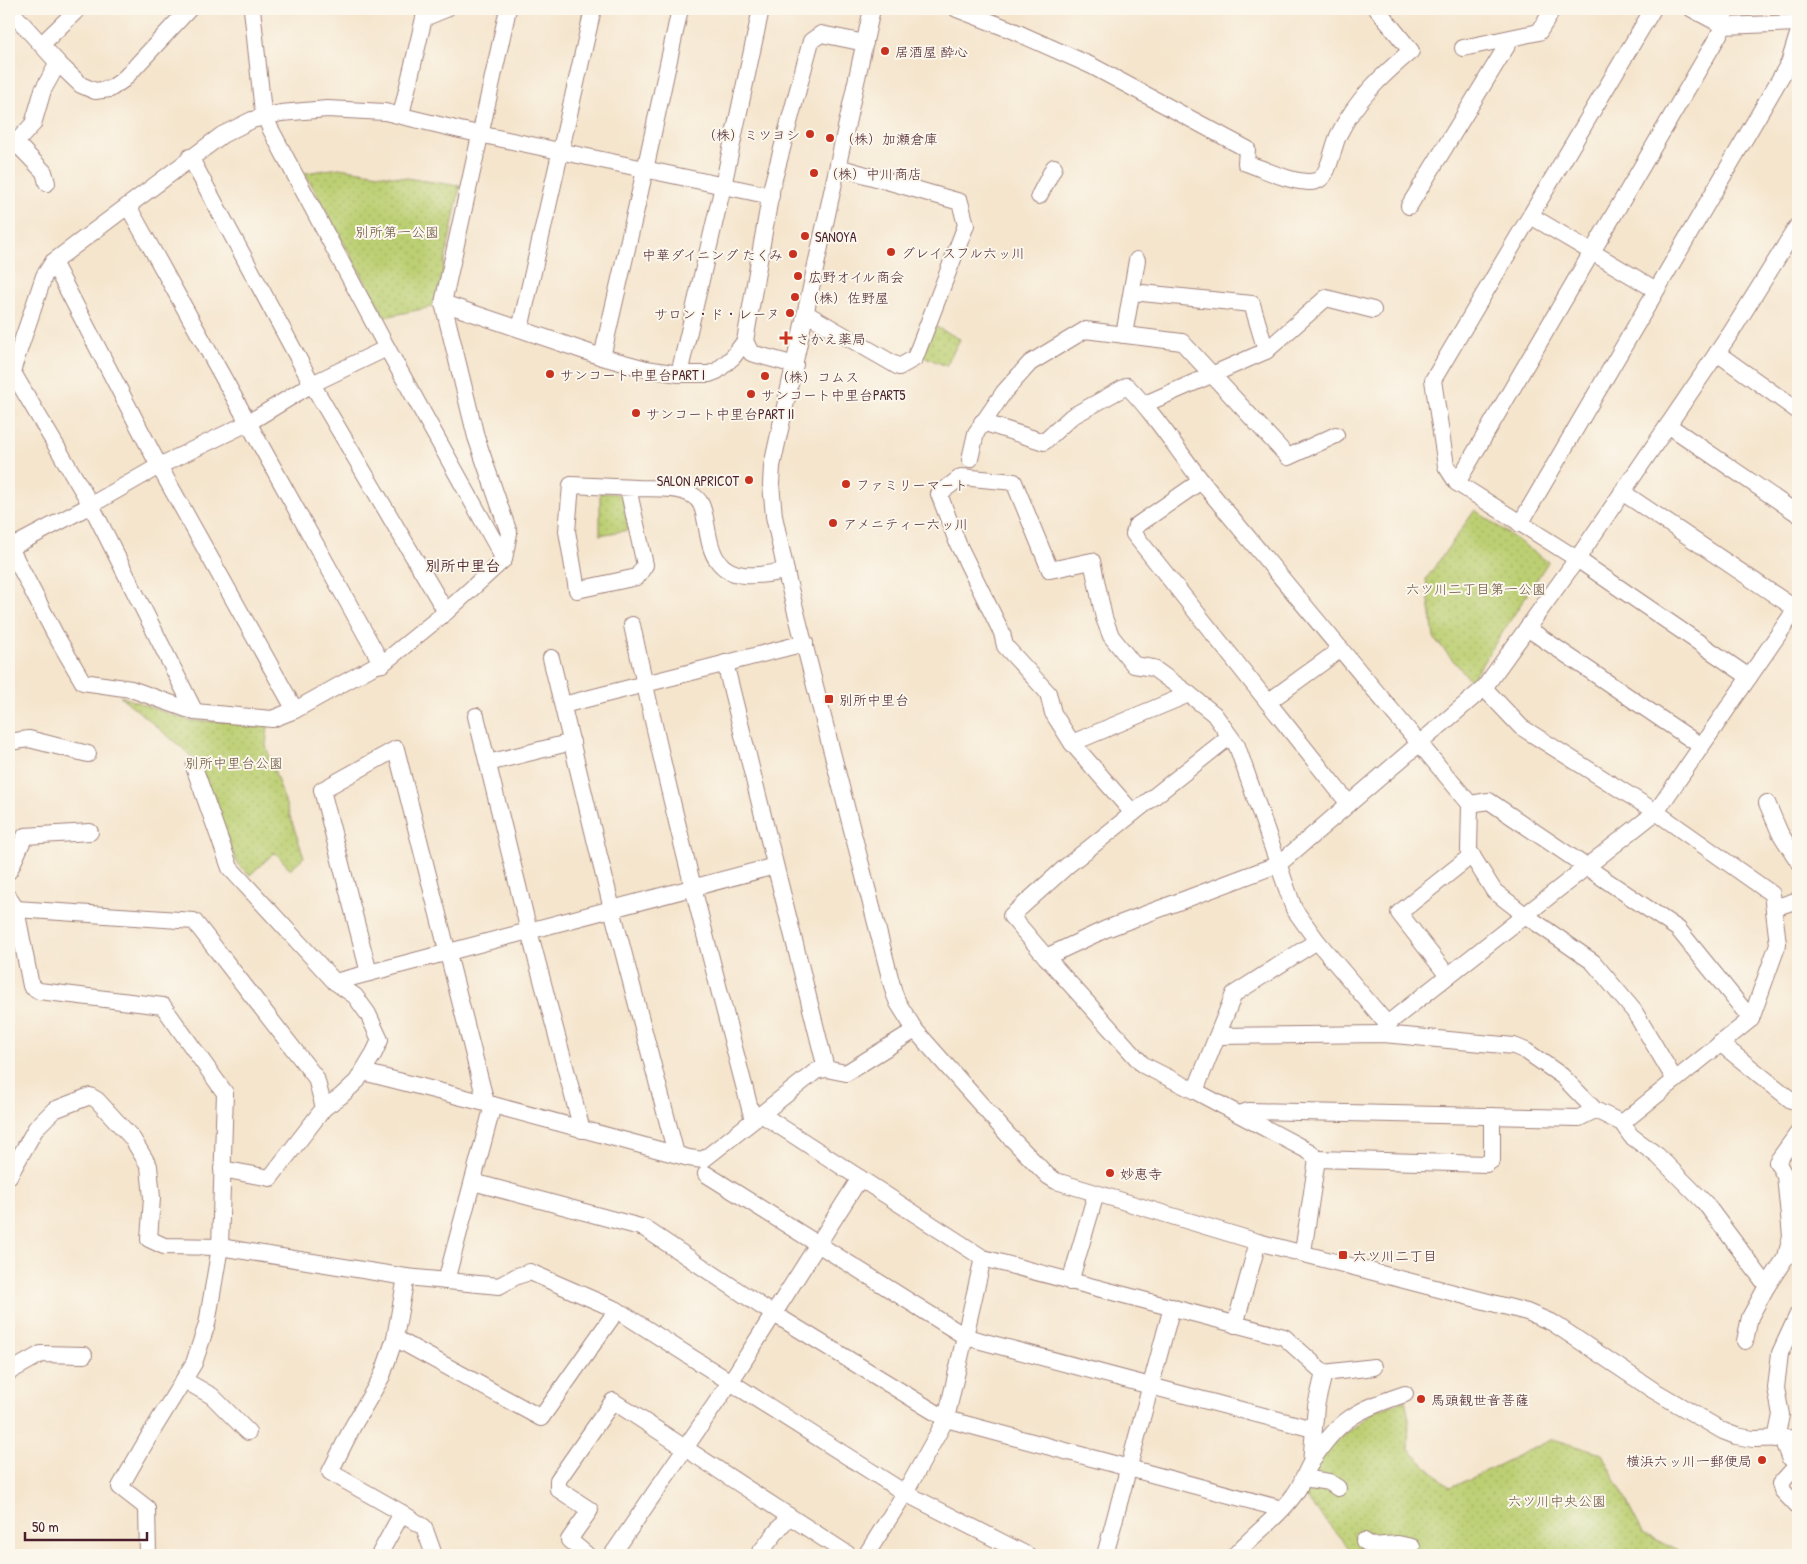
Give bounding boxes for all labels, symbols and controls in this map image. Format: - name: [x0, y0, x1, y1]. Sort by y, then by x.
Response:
- place label: 居酒屋 酔心: [895, 42, 968, 61]
- marker: 居酒屋 酔心: [879, 45, 891, 57]
- place label: （株）ミツヨシ: [702, 125, 800, 144]
- marker: （株）ミツヨシ: [804, 128, 816, 140]
- place label: （株）加瀬倉庫: [840, 129, 938, 148]
- marker: （株）加瀬倉庫: [824, 132, 836, 144]
- place label: （株）中川商店: [824, 164, 922, 183]
- marker: （株）中川商店: [808, 167, 820, 179]
- park label: 別所第一公園: [355, 222, 439, 241]
- place label: SANOYA: [815, 227, 857, 246]
- marker: SANOYA: [799, 230, 811, 242]
- place label: グレイスフル六ッ川: [901, 243, 1025, 262]
- place label: 中華ダイニング たくみ: [642, 245, 783, 264]
- marker: グレイスフル六ッ川: [885, 246, 897, 258]
- marker: 中華ダイニング たくみ: [787, 248, 799, 260]
- place label: 広野オイル商会: [808, 267, 904, 286]
- marker: 広野オイル商会: [792, 270, 804, 282]
- place label: （株）佐野屋: [805, 288, 889, 307]
- marker: （株）佐野屋: [789, 291, 801, 303]
- place label: サロン・ド・レーヌ: [654, 304, 780, 323]
- marker: サロン・ド・レーヌ: [784, 307, 796, 319]
- place label: さかえ薬局: [796, 329, 866, 348]
- marker: さかえ薬局: [780, 332, 792, 344]
- place label: サンコート中里台PART I: [560, 365, 705, 384]
- place label: （株）コムス: [775, 367, 859, 386]
- marker: サンコート中里台PART I: [544, 368, 556, 380]
- marker: （株）コムス: [759, 370, 771, 382]
- place label: サンコート中里台PART5: [761, 385, 905, 404]
- marker: サンコート中里台PART5: [745, 388, 757, 400]
- place label: サンコート中里台PART II: [646, 404, 794, 423]
- marker: サンコート中里台PART II: [630, 407, 642, 419]
- place label: SALON APRICOT: [657, 471, 739, 490]
- marker: SALON APRICOT: [743, 474, 755, 486]
- place label: ファミリーマート: [856, 475, 968, 494]
- marker: ファミリーマート: [840, 478, 852, 490]
- place label: アメニティー六ッ川: [843, 514, 968, 533]
- marker: アメニティー六ッ川: [827, 517, 839, 529]
- district label: 別所中里台: [425, 555, 501, 576]
- park label: 六ツ川二丁目第一公園: [1406, 579, 1546, 598]
- place label: 別所中里台: [839, 690, 909, 709]
- marker: 別所中里台: [823, 693, 835, 705]
- park label: 別所中里台公園: [185, 753, 283, 772]
- place label: 妙恵寺: [1120, 1164, 1162, 1183]
- marker: 妙恵寺: [1104, 1167, 1116, 1179]
- place label: 六ツ川二丁目: [1353, 1246, 1437, 1265]
- marker: 六ツ川二丁目: [1337, 1249, 1349, 1261]
- place label: 馬頭観世音菩薩: [1431, 1390, 1529, 1409]
- marker: 馬頭観世音菩薩: [1415, 1393, 1427, 1405]
- place label: 横浜六ッ川一郵便局: [1626, 1451, 1752, 1470]
- marker: 横浜六ッ川一郵便局: [1756, 1454, 1768, 1466]
- park label: 六ツ川中央公園: [1508, 1491, 1606, 1510]
- scale bar: [25, 1509, 148, 1541]
- text: 50 m: [32, 1516, 59, 1537]

